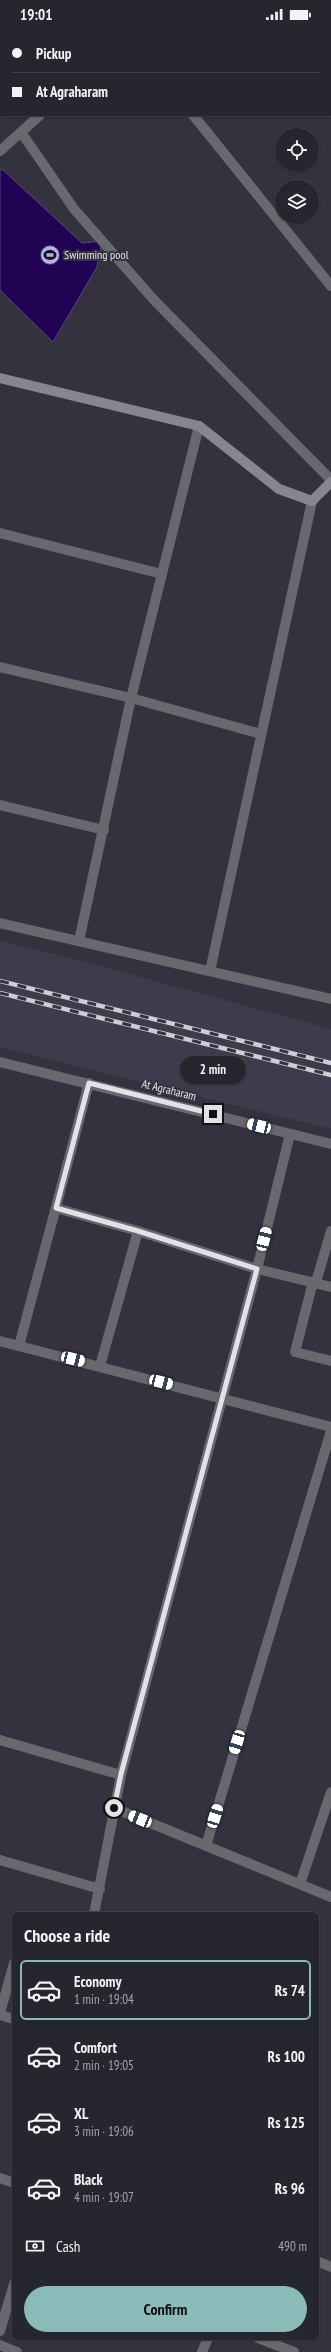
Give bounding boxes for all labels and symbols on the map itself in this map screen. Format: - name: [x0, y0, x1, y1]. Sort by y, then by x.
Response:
- sports icon: Swimming pool: [39, 244, 61, 266]
- place label: Swimming pool: [64, 247, 129, 262]
- callout: 2 min: [180, 1056, 246, 1084]
- street label: At Agraharam: [140, 1075, 198, 1104]
- route end: [204, 1105, 222, 1123]
- car: [246, 1117, 272, 1135]
- car: [255, 1226, 273, 1252]
- car: [60, 1350, 86, 1368]
- car: [148, 1373, 174, 1391]
- car: [228, 1729, 246, 1755]
- route start: [105, 1799, 123, 1817]
- car: [206, 1803, 224, 1829]
- car: [127, 1809, 153, 1829]

